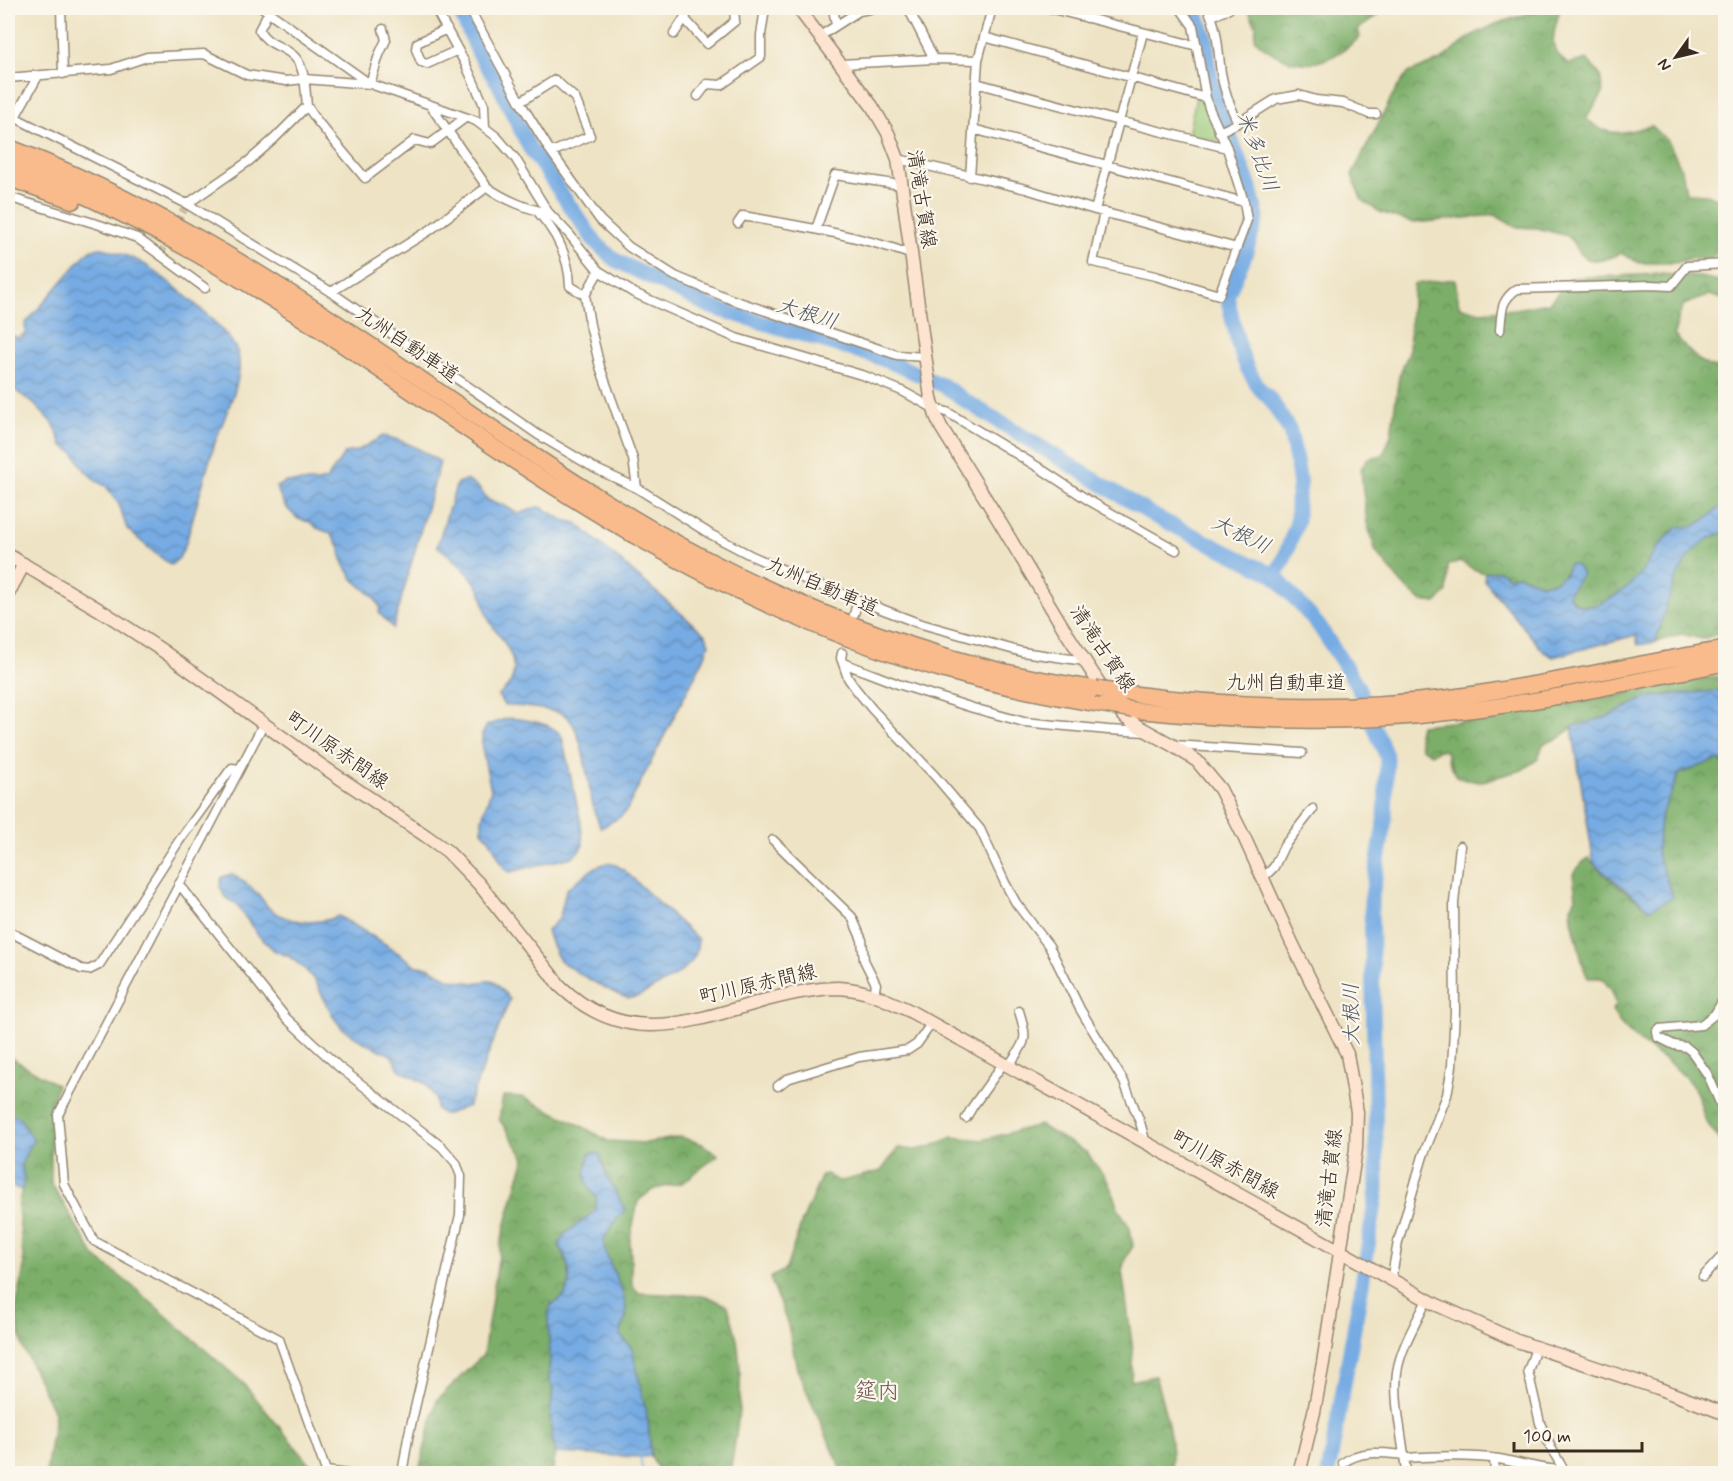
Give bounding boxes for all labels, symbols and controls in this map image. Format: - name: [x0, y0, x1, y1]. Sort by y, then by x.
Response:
- north arrow: [1646, 27, 1706, 87]
- text: N: [1653, 54, 1676, 75]
- water label: 米多比川: [1229, 108, 1285, 196]
- street label: 清滝古賀線: [900, 148, 942, 250]
- water label: 大根川: [773, 291, 841, 337]
- street label: 九州自動車道: [350, 300, 464, 390]
- water label: 大根川: [1207, 509, 1275, 561]
- street label: 九州自動車道: [761, 551, 883, 623]
- street label: 清滝古賀線: [1063, 600, 1141, 698]
- street label: 九州自動車道: [1226, 670, 1346, 697]
- street label: 町川原赤間線: [280, 706, 394, 796]
- street label: 町川原赤間線: [697, 958, 819, 1012]
- water label: 大根川: [1337, 982, 1367, 1046]
- street label: 町川原赤間線: [1166, 1124, 1284, 1206]
- street label: 清滝古賀線: [1311, 1127, 1349, 1229]
- district label: 筵内: [855, 1378, 899, 1406]
- scale bar: [1514, 1415, 1642, 1453]
- text: 100 m: [1523, 1425, 1571, 1449]

